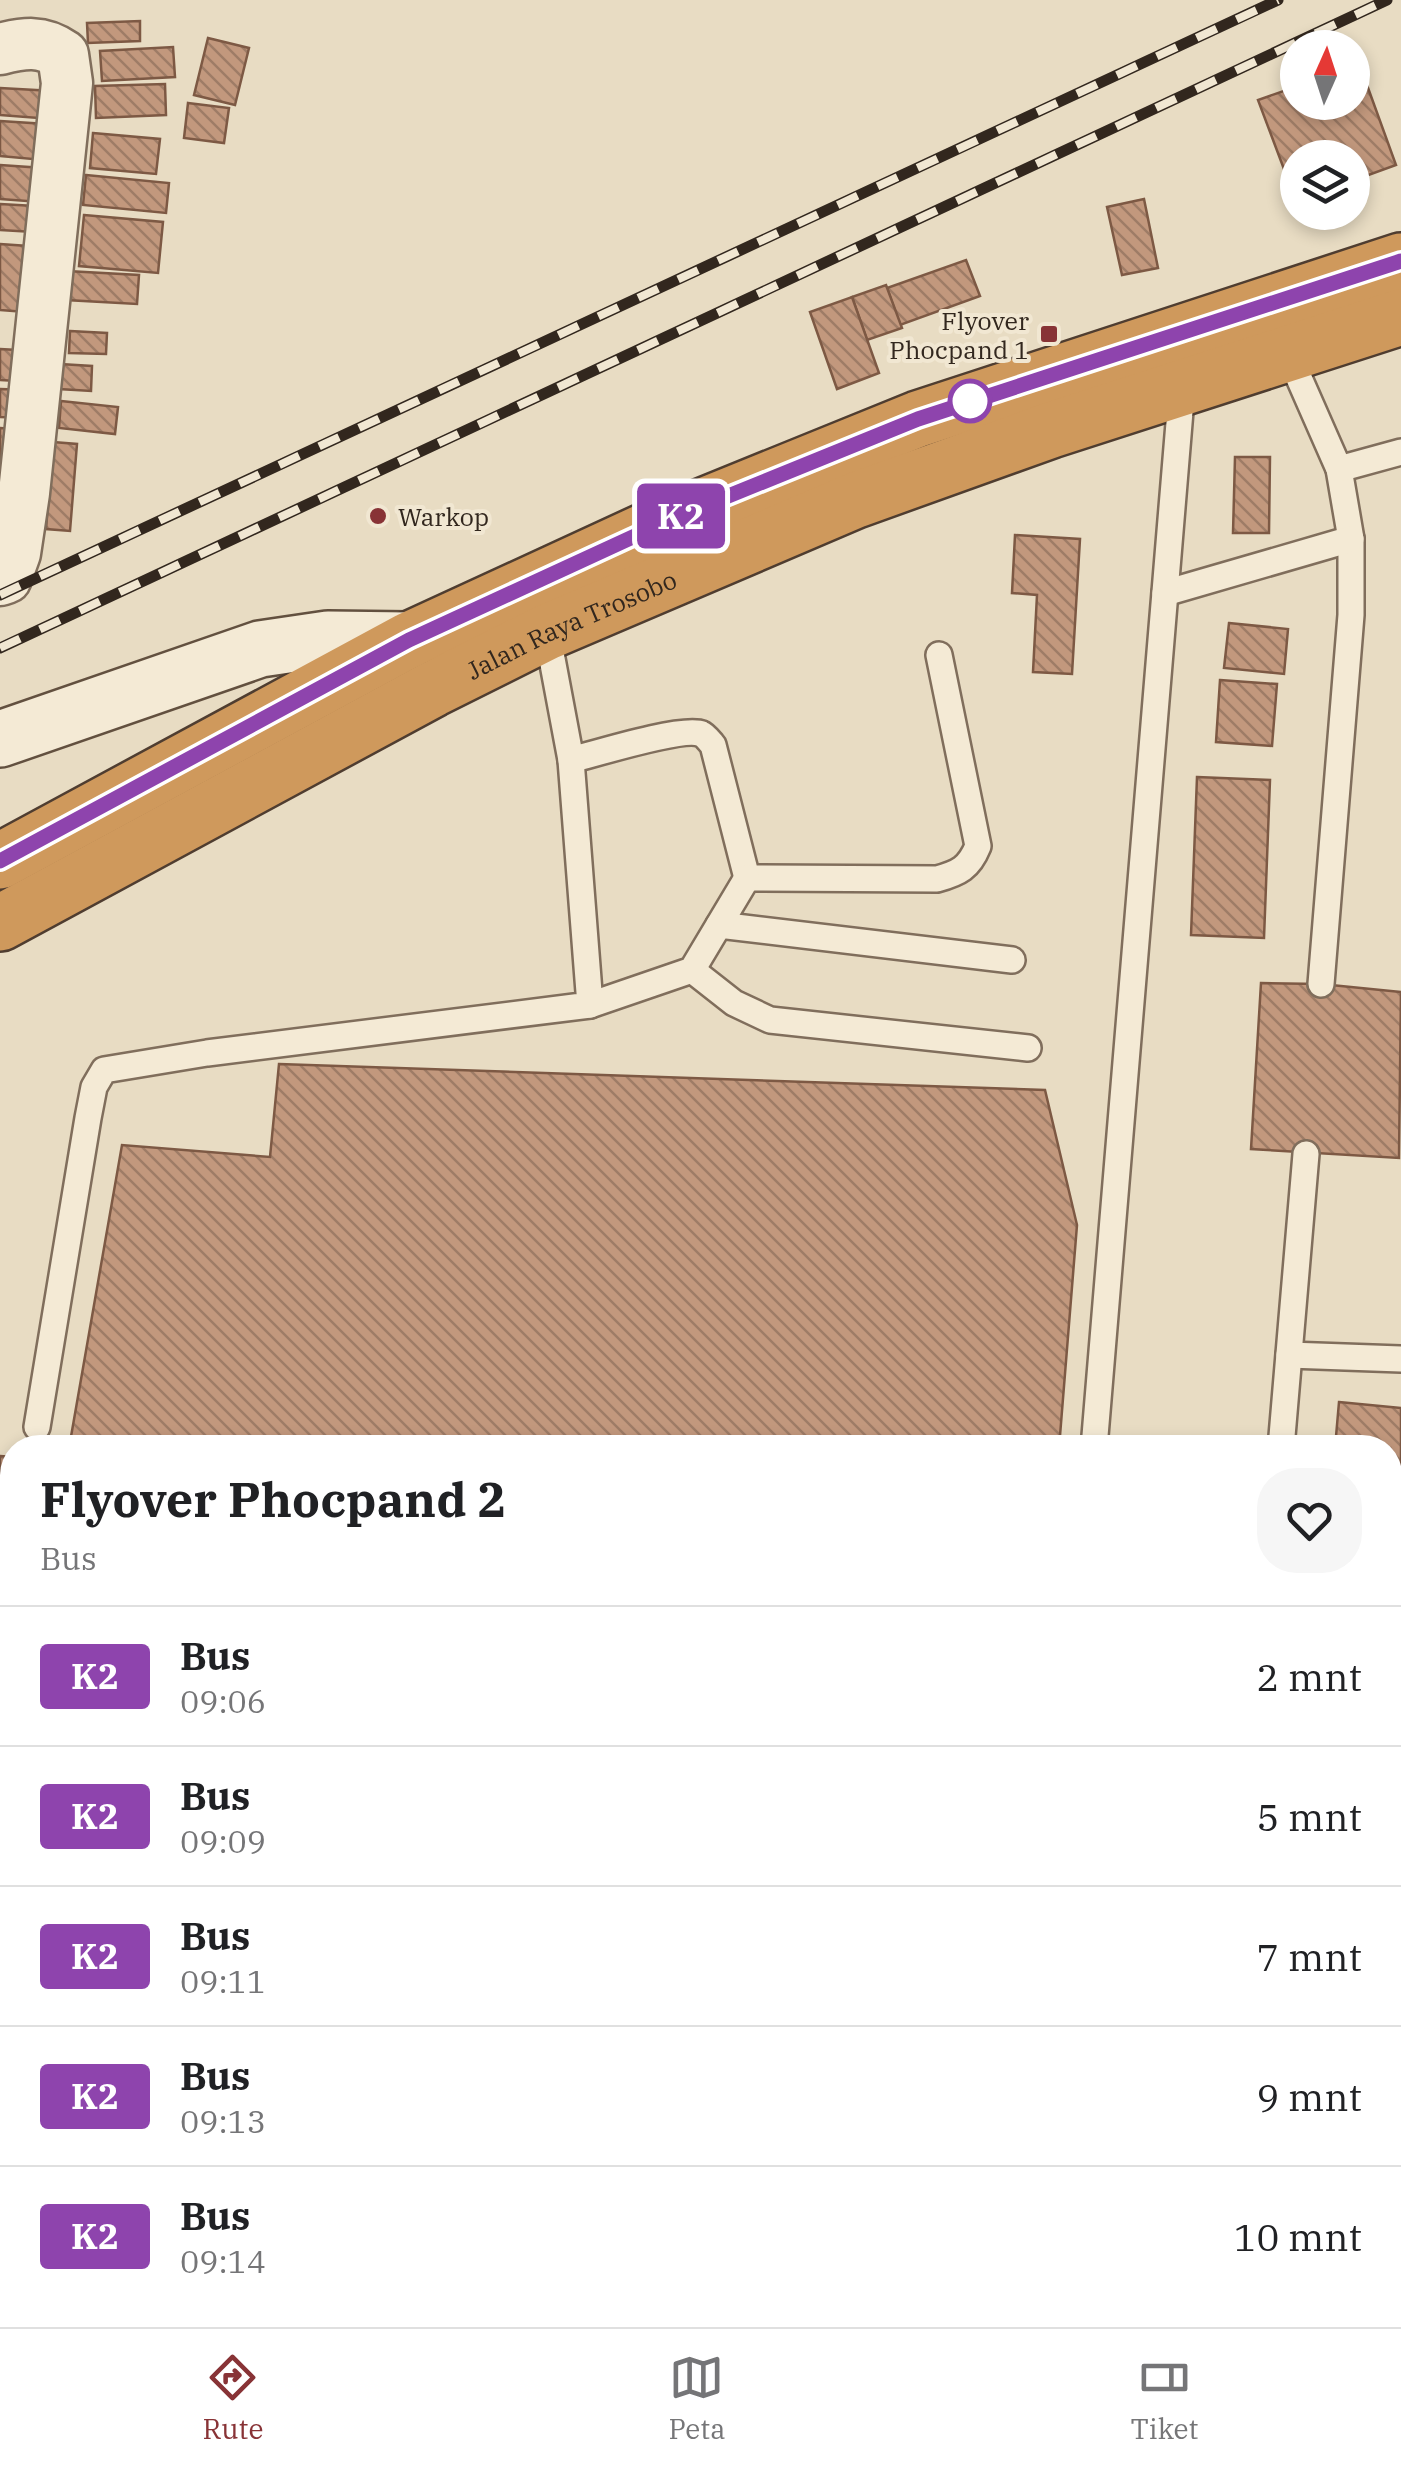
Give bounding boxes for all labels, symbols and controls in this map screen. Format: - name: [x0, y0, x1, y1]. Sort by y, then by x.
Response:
- north arrow: [1280, 30, 1370, 120]
- map controls: [1280, 30, 1370, 230]
- button: layers: [1280, 140, 1370, 230]
- place label: Flyover Phocpand 1: [889, 304, 1029, 366]
- marker: Flyover Phocpand 1: [1038, 323, 1060, 345]
- unlabelled marker: [949, 380, 991, 422]
- line badge: K2: [636, 484, 726, 548]
- text: K2: [657, 493, 705, 539]
- place label: Warkop: [398, 500, 489, 533]
- marker: Warkop: [367, 505, 389, 527]
- street label: Jalan Raya Trosobo: [461, 562, 681, 686]
- text: Flyover Phocpand 2: [40, 1468, 506, 1530]
- button: heart: [1257, 1468, 1362, 1573]
- text: Bus: [40, 1537, 97, 1579]
- text: Bus: [180, 1631, 250, 1680]
- text: 2 mnt: [1256, 1652, 1362, 1701]
- text: K2: [71, 1653, 119, 1699]
- text: 09:06: [180, 1680, 266, 1722]
- text: Bus: [180, 1771, 250, 1820]
- text: 5 mnt: [1256, 1792, 1362, 1841]
- text: K2: [71, 1793, 119, 1839]
- text: 09:09: [180, 1820, 266, 1862]
- text: Bus: [180, 1911, 250, 1960]
- text: 7 mnt: [1256, 1932, 1362, 1981]
- text: K2: [71, 1933, 119, 1979]
- text: 09:11: [180, 1960, 266, 2002]
- text: Bus: [180, 2051, 250, 2100]
- text: 9 mnt: [1256, 2072, 1362, 2121]
- text: K2: [71, 2073, 119, 2119]
- text: 09:13: [180, 2100, 266, 2142]
- text: Bus: [180, 2191, 250, 2240]
- text: 10 mnt: [1234, 2212, 1362, 2261]
- text: K2: [71, 2213, 119, 2259]
- text: 09:14: [180, 2240, 266, 2282]
- tab: Rute: [203, 2350, 263, 2447]
- tab: Peta: [668, 2350, 726, 2447]
- tab: Tiket: [1131, 2350, 1198, 2447]

